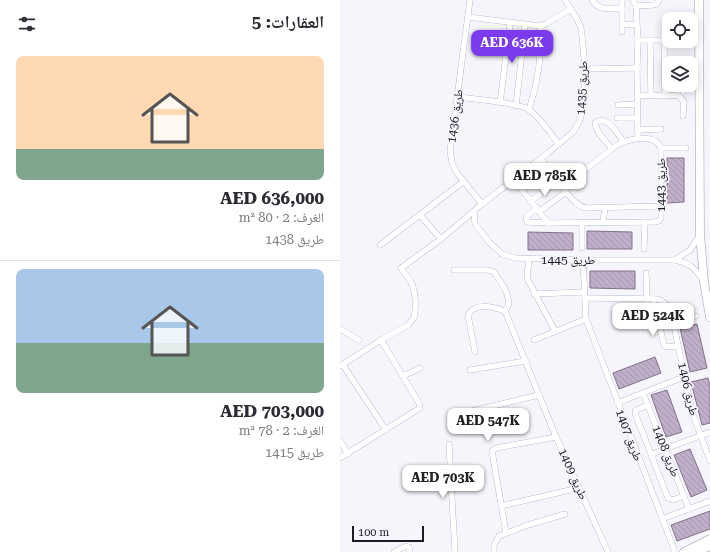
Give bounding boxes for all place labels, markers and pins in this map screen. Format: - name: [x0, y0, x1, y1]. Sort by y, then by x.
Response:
- pin: AED 636K: [471, 30, 553, 64]
- pin: AED 785K: [504, 163, 586, 197]
- pin: AED 524K: [612, 303, 694, 337]
- pin: AED 547K: [447, 408, 529, 442]
- pin: AED 703K: [402, 465, 484, 499]

